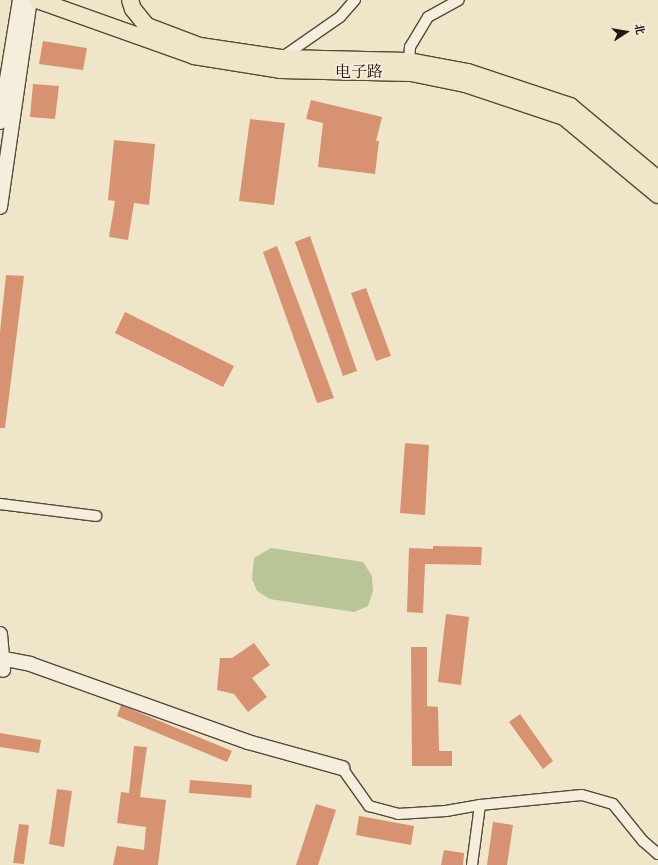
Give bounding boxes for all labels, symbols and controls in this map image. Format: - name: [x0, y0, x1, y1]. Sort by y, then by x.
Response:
- north arrow: [606, 12, 646, 52]
- text: 北: [632, 23, 645, 36]
- street label: 电子路: [335, 63, 383, 83]

